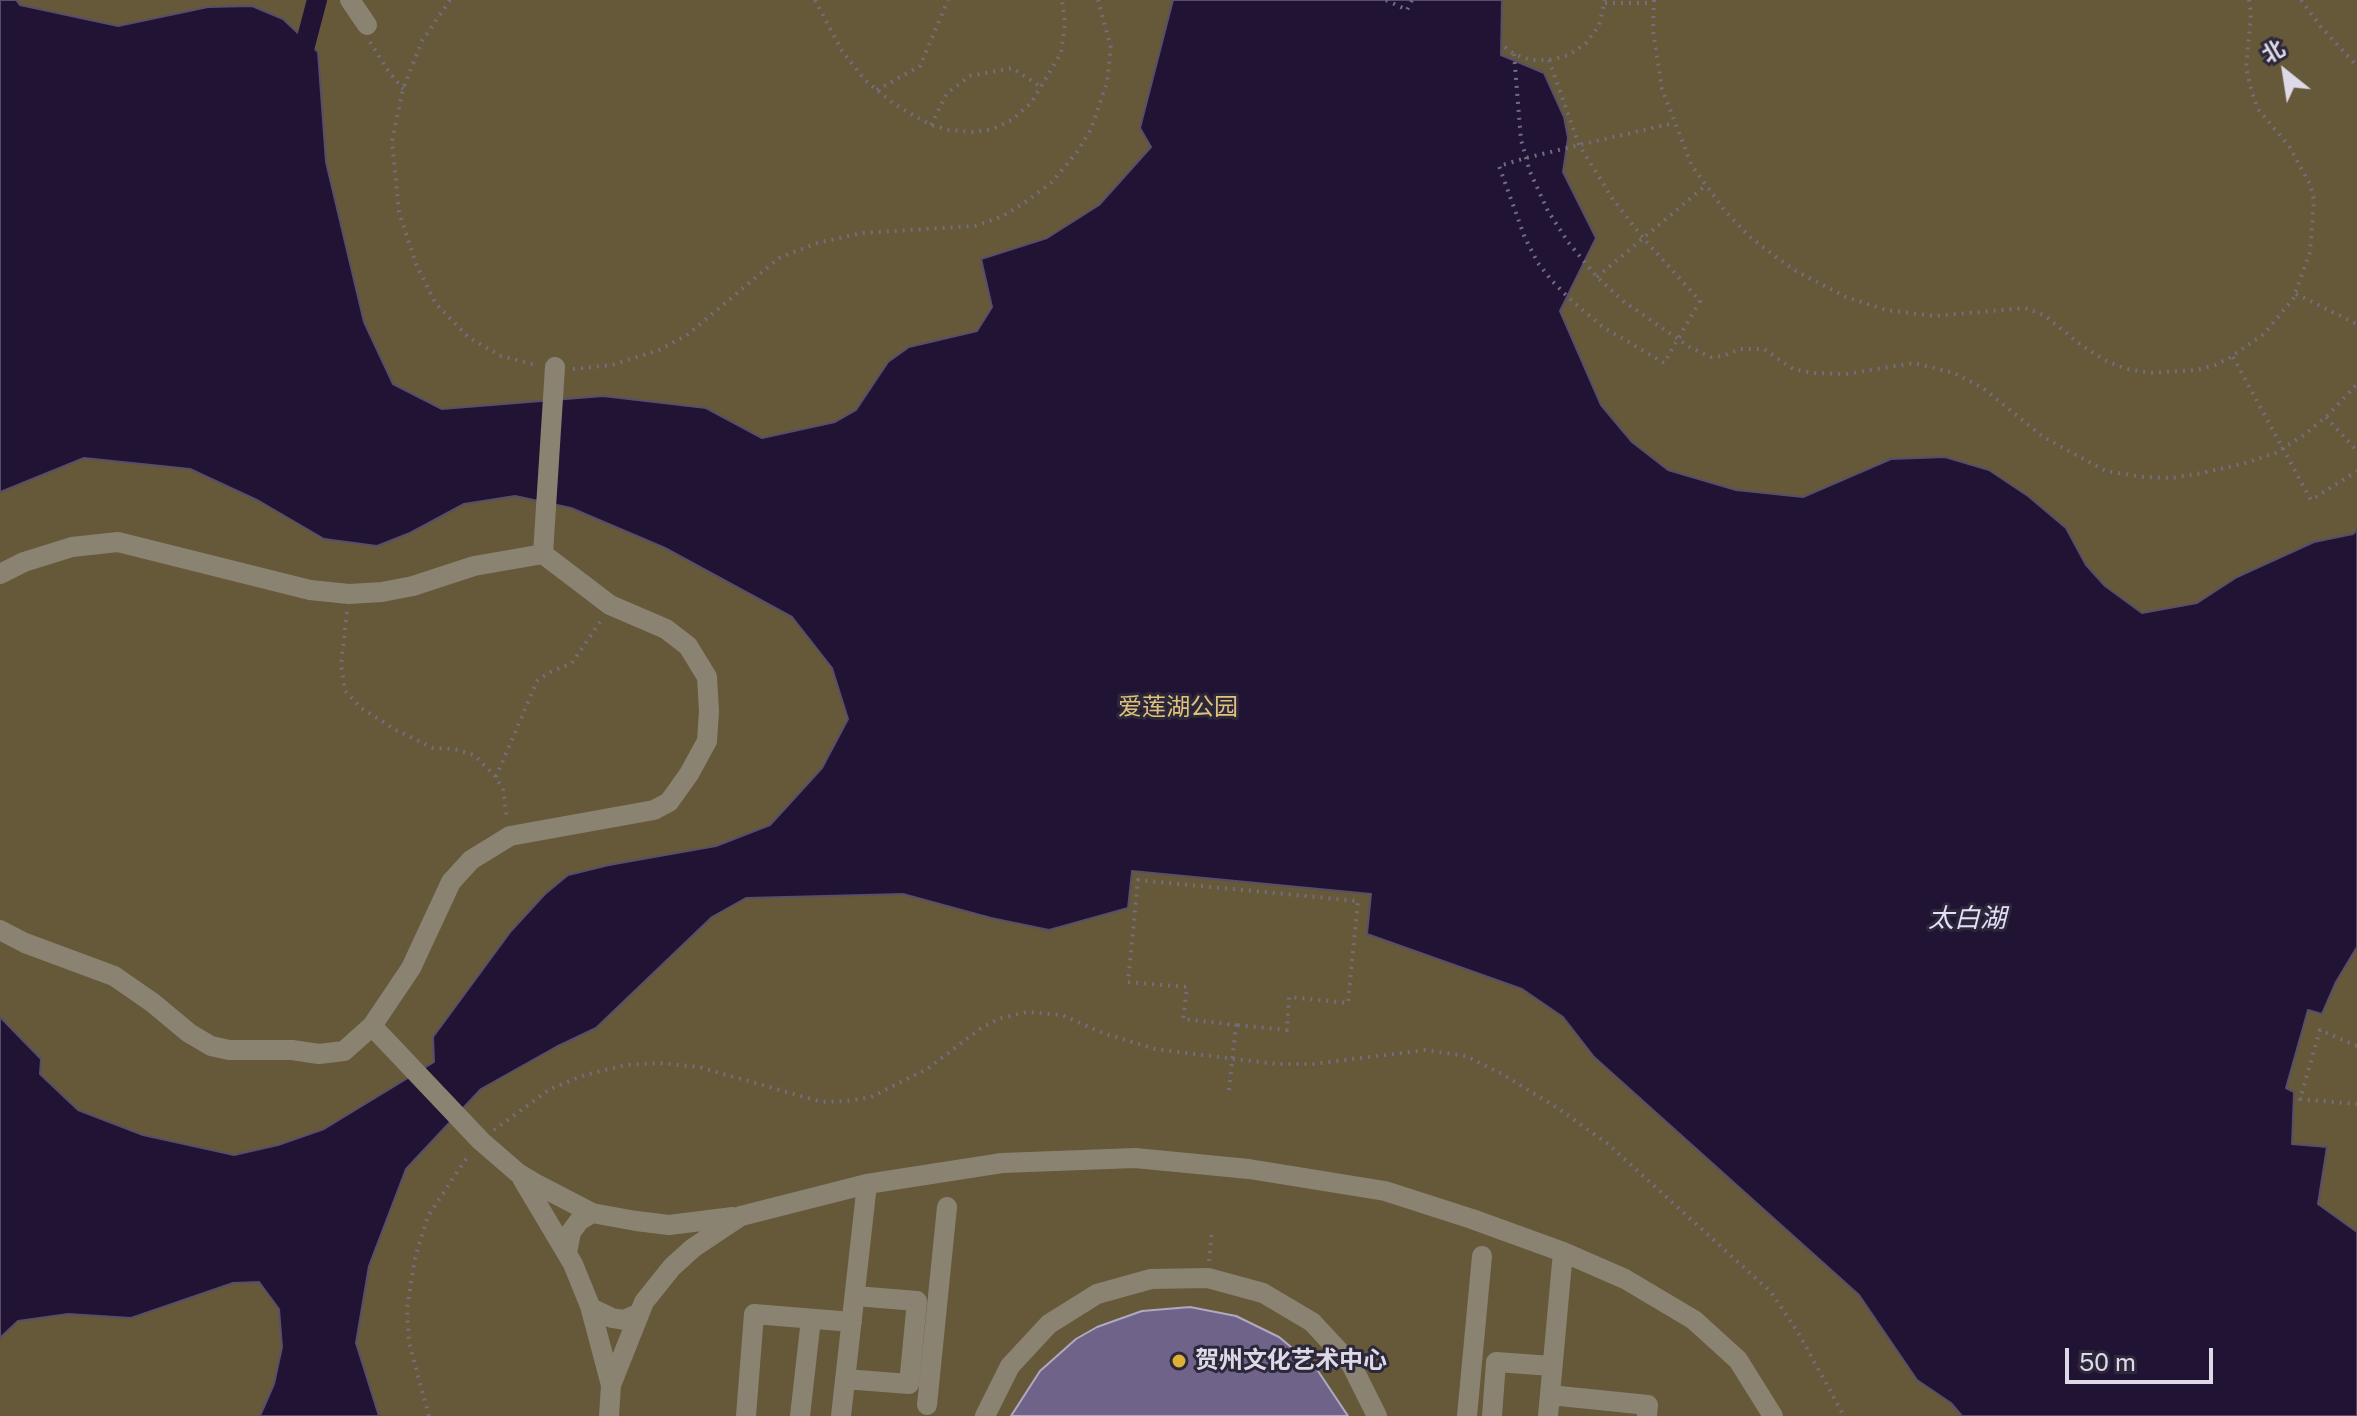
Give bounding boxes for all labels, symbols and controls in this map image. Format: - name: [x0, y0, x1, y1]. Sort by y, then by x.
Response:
- north arrow: [2245, 32, 2325, 112]
- text: 北: [2257, 34, 2289, 68]
- park label: 爱莲湖公园: [1118, 694, 1238, 722]
- water label: 太白湖: [1928, 903, 2006, 935]
- scale bar: [2069, 1332, 2217, 1382]
- place label: 贺州文化艺术中心: [1195, 1347, 1387, 1375]
- text: 50 m: [2079, 1348, 2136, 1376]
- marker: 贺州文化艺术中心: [1170, 1352, 1188, 1370]

